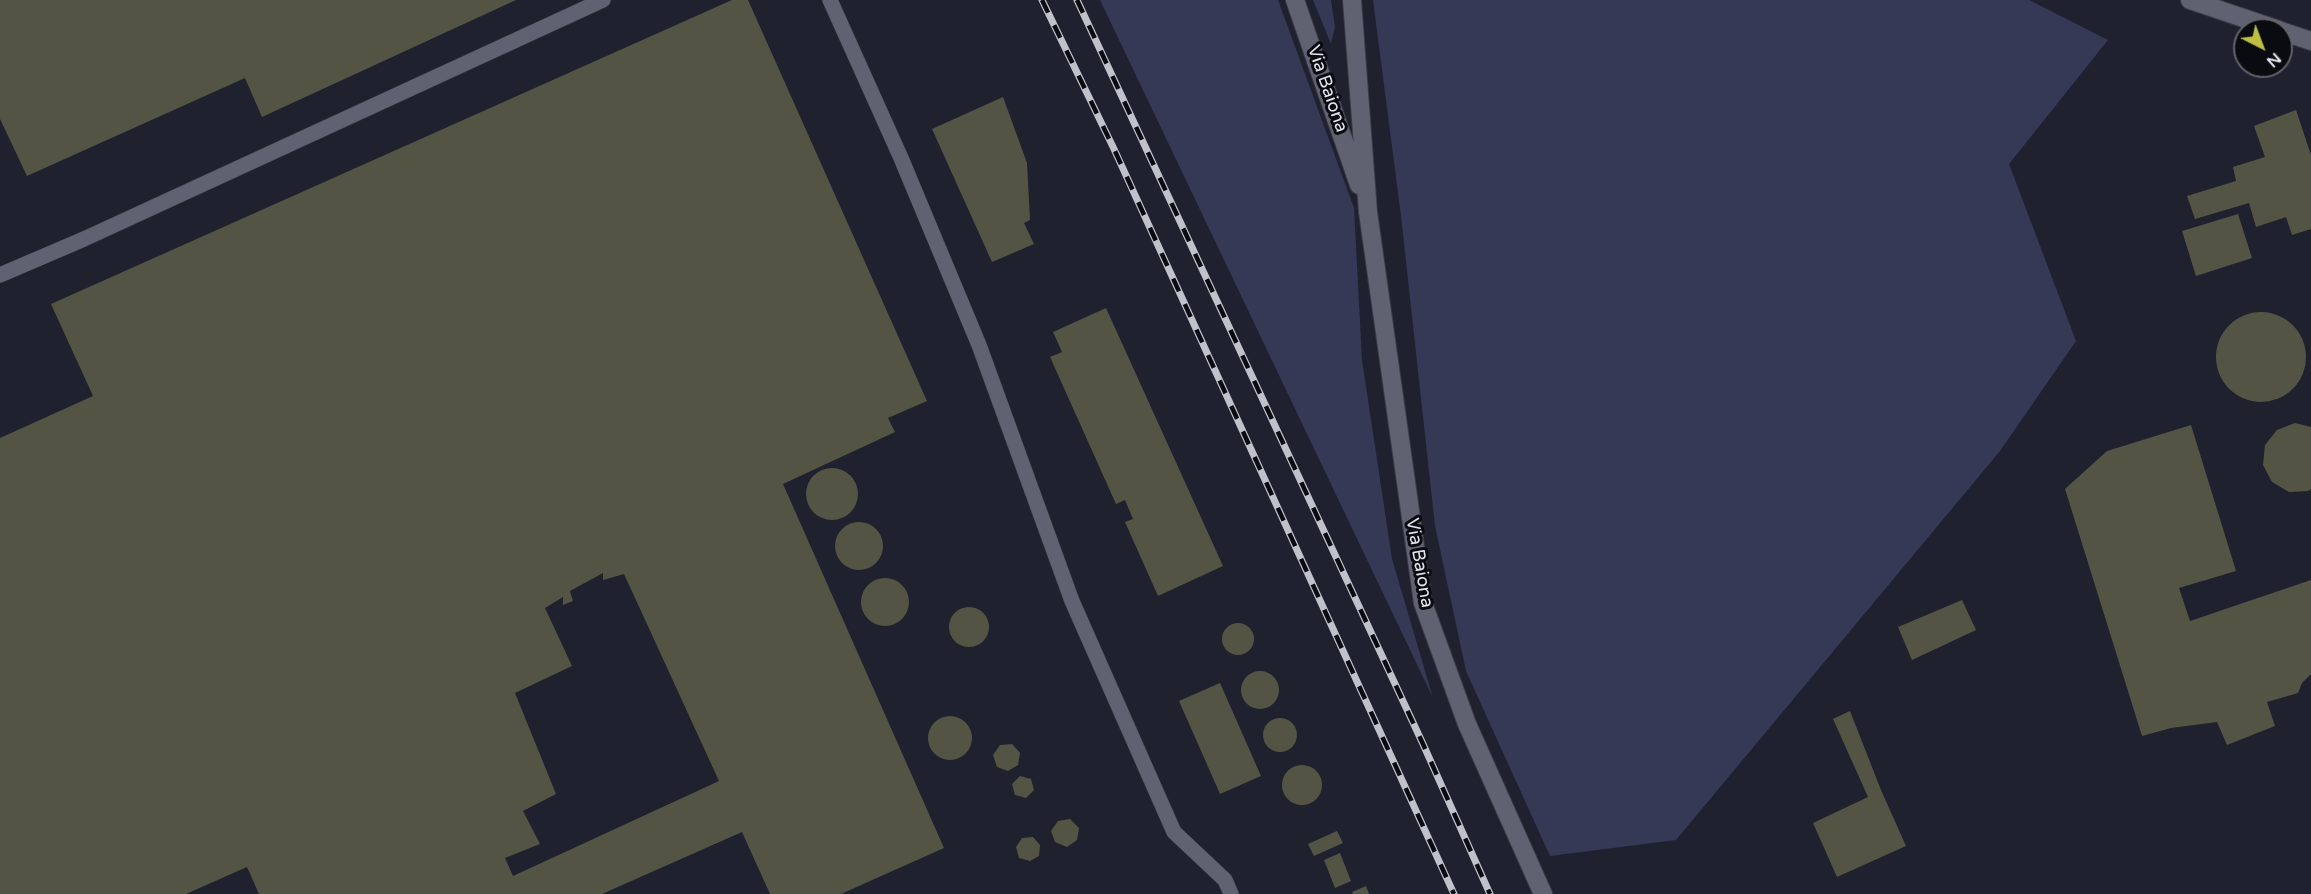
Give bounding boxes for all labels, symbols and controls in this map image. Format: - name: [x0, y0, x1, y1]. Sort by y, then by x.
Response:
- north arrow: [2233, 18, 2293, 78]
- street label: Via Baiona: [1302, 43, 1352, 135]
- text: N: [2262, 48, 2285, 72]
- street label: Via Baiona: [1400, 516, 1438, 610]

